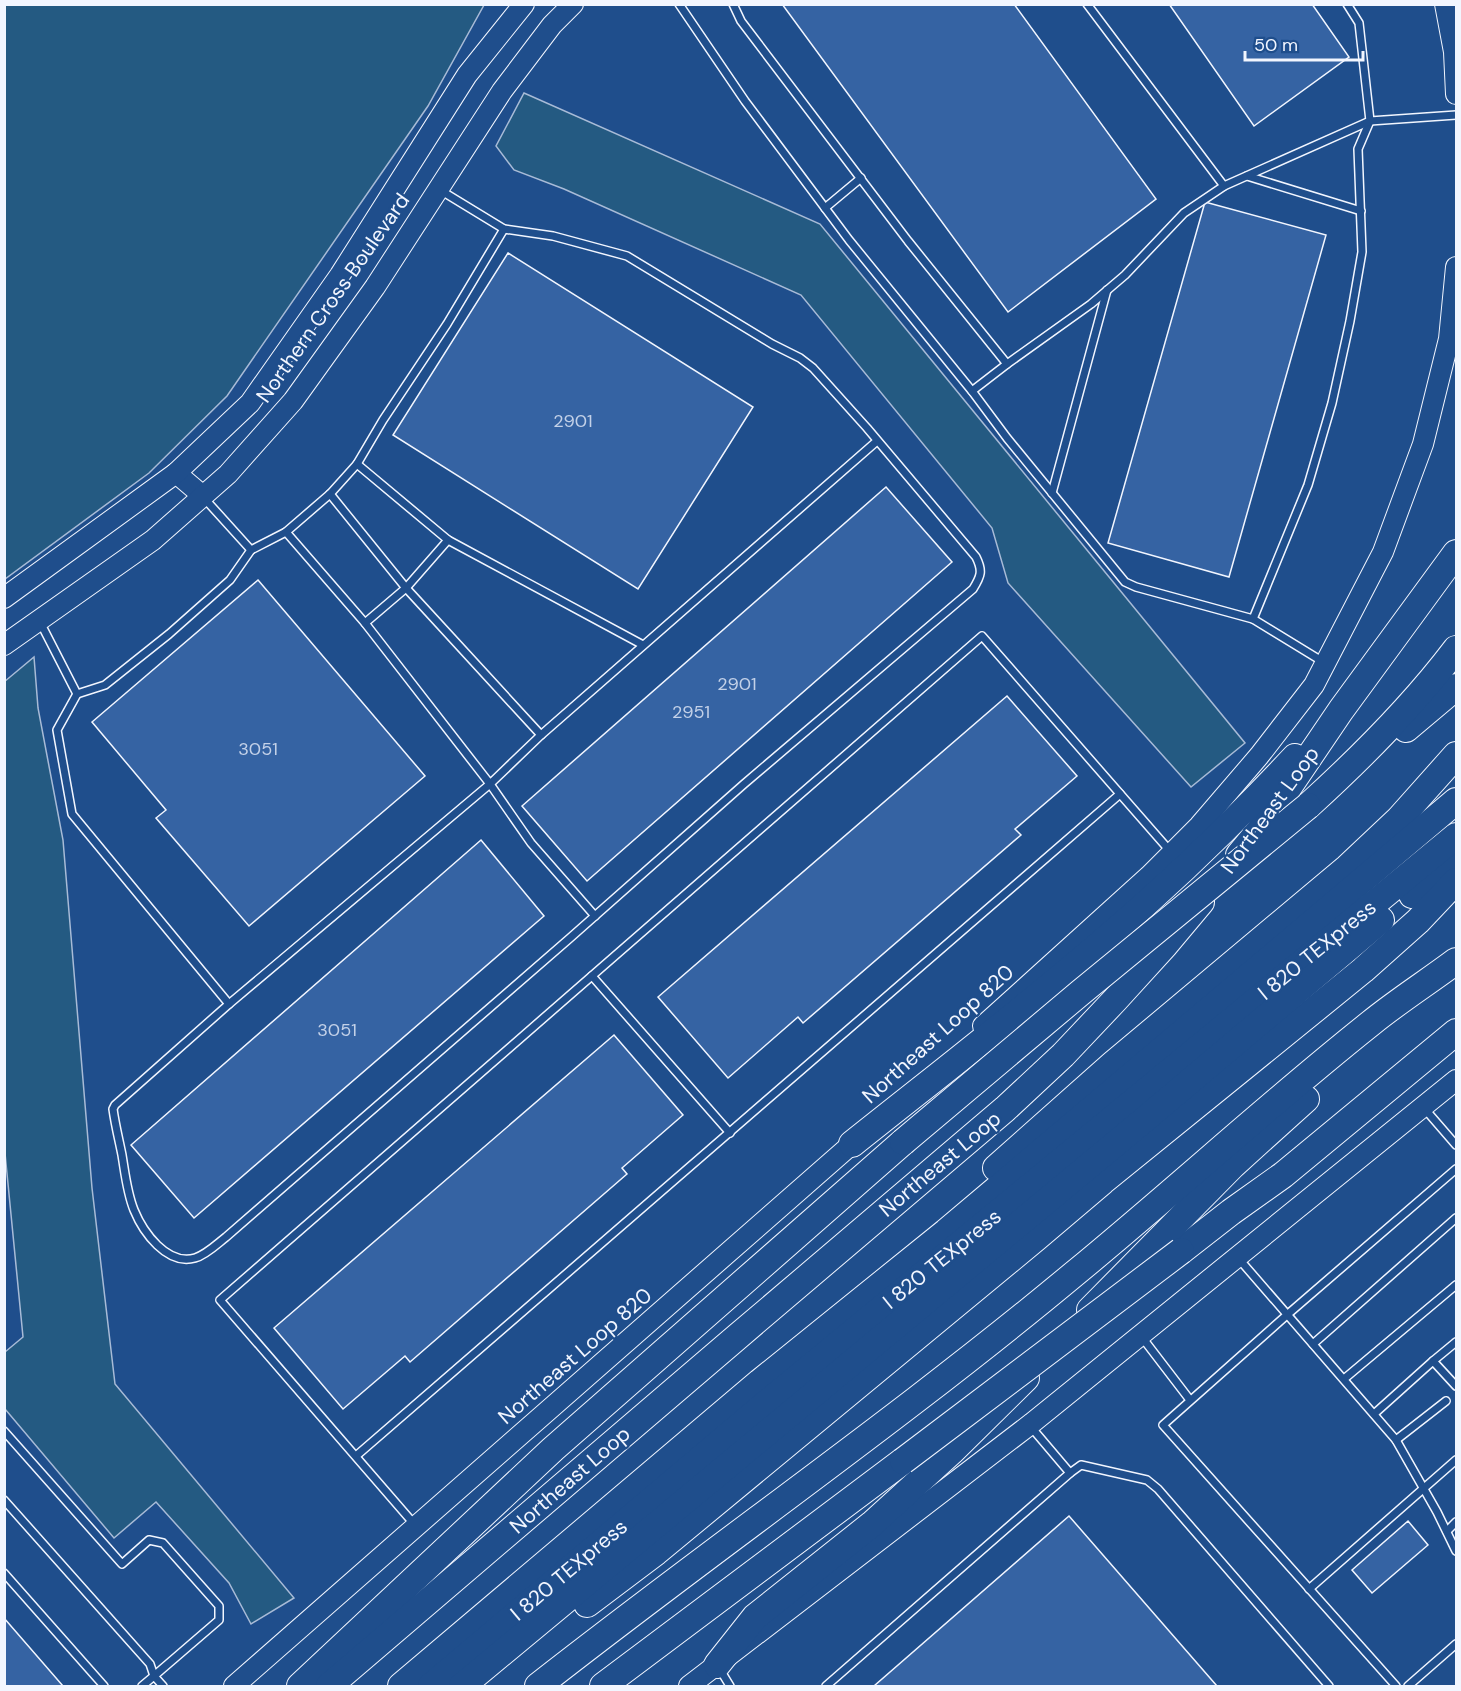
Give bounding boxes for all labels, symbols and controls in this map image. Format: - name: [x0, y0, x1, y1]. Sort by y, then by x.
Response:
- scale bar: [1245, 24, 1364, 62]
- text: 50 m: [1254, 33, 1298, 57]
- street label: Northern Cross Boulevard: [250, 188, 416, 408]
- house number: 2901: [553, 409, 593, 433]
- house number: 2901: [717, 672, 757, 696]
- house number: 2951: [672, 700, 710, 724]
- house number: 3051: [238, 737, 278, 761]
- street label: Northeast Loop: [1214, 741, 1326, 879]
- street label: I 820 TEXpress: [1252, 894, 1382, 1006]
- street label: Northeast Loop 820: [856, 958, 1020, 1110]
- house number: 3051: [317, 1018, 357, 1042]
- street label: Northeast Loop: [873, 1105, 1007, 1223]
- street label: I 820 TEXpress: [877, 1203, 1007, 1315]
- street label: Northeast Loop 820: [492, 1281, 658, 1431]
- street label: Northeast Loop: [504, 1420, 636, 1540]
- street label: I 820 TEXpress: [505, 1513, 633, 1627]

